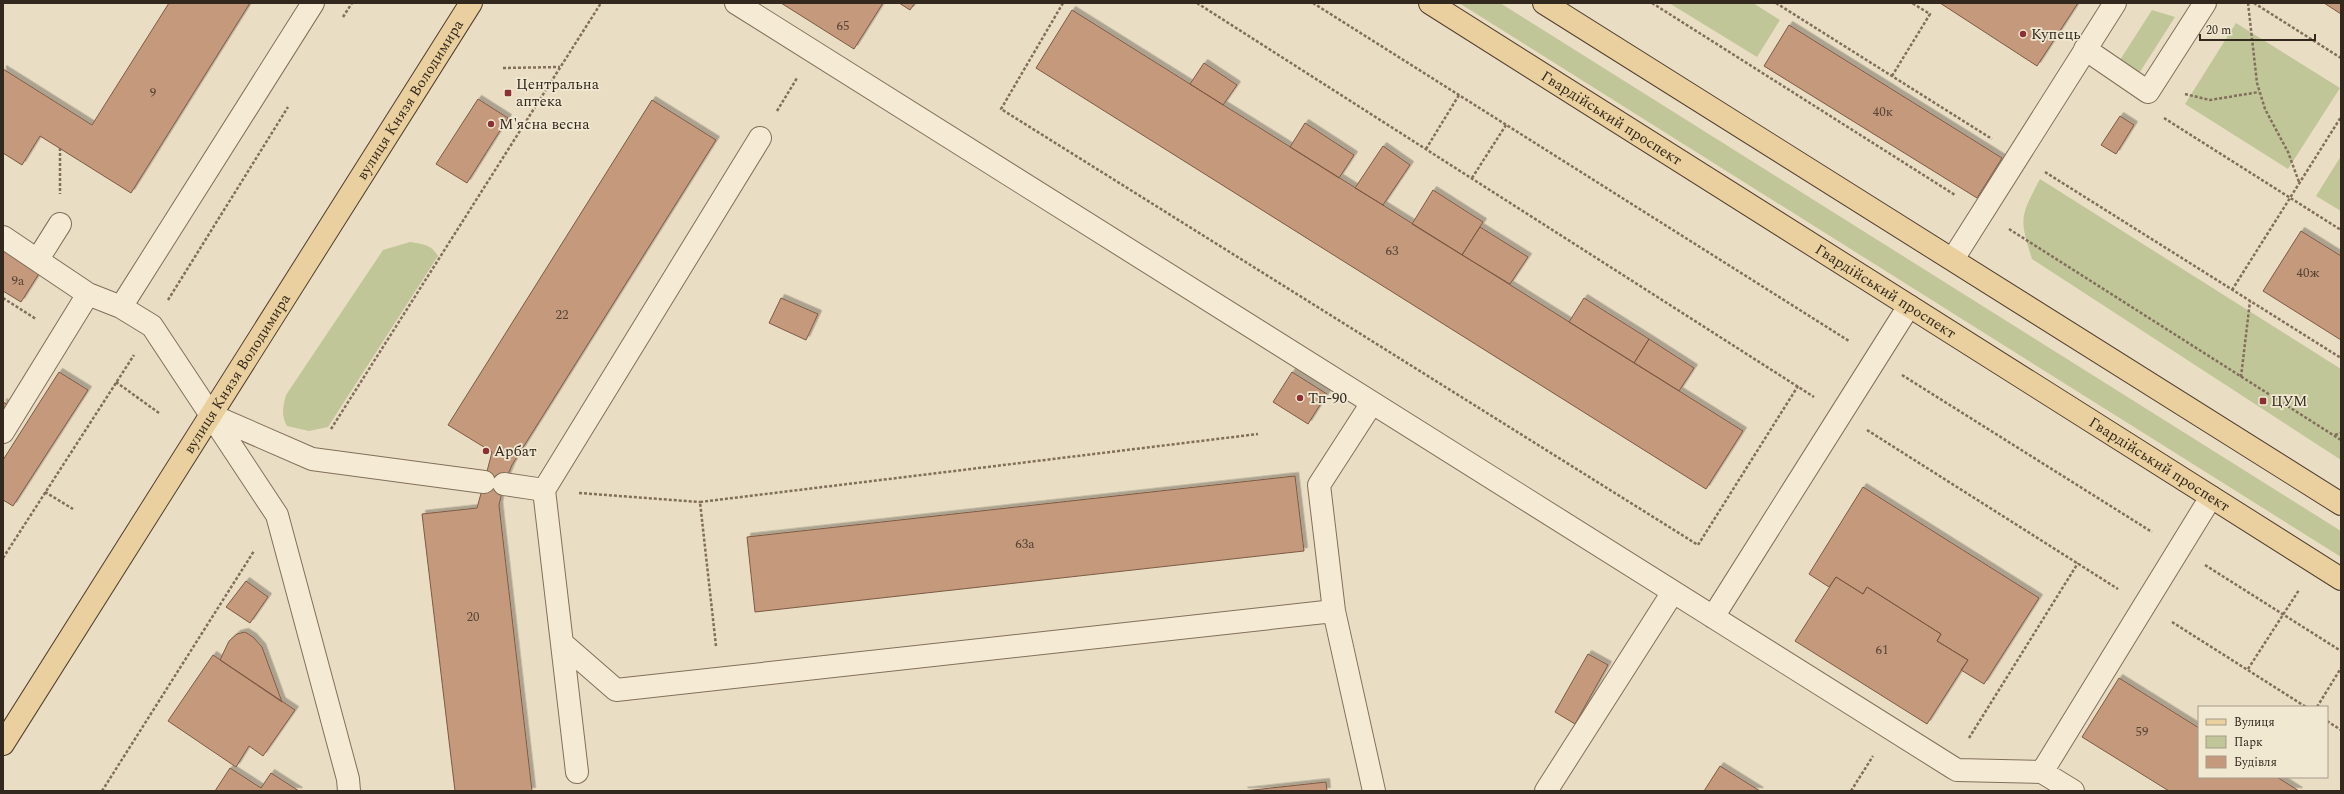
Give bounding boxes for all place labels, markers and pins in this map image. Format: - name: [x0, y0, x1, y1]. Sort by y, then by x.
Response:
- place label: Купець: [2031, 23, 2081, 46]
- marker: Купець: [2018, 29, 2028, 39]
- place label: Центральна аптека: [516, 73, 600, 113]
- marker: Центральна аптека: [503, 88, 513, 98]
- place label: М'ясна весна: [499, 113, 590, 136]
- marker: М'ясна весна: [486, 119, 496, 129]
- place label: Тп-90: [1308, 387, 1347, 410]
- place label: ЦУМ: [2271, 390, 2307, 413]
- marker: Тп-90: [1295, 393, 1305, 403]
- marker: ЦУМ: [2258, 396, 2268, 406]
- place label: Арбат: [494, 440, 537, 463]
- marker: Арбат: [481, 446, 491, 456]

